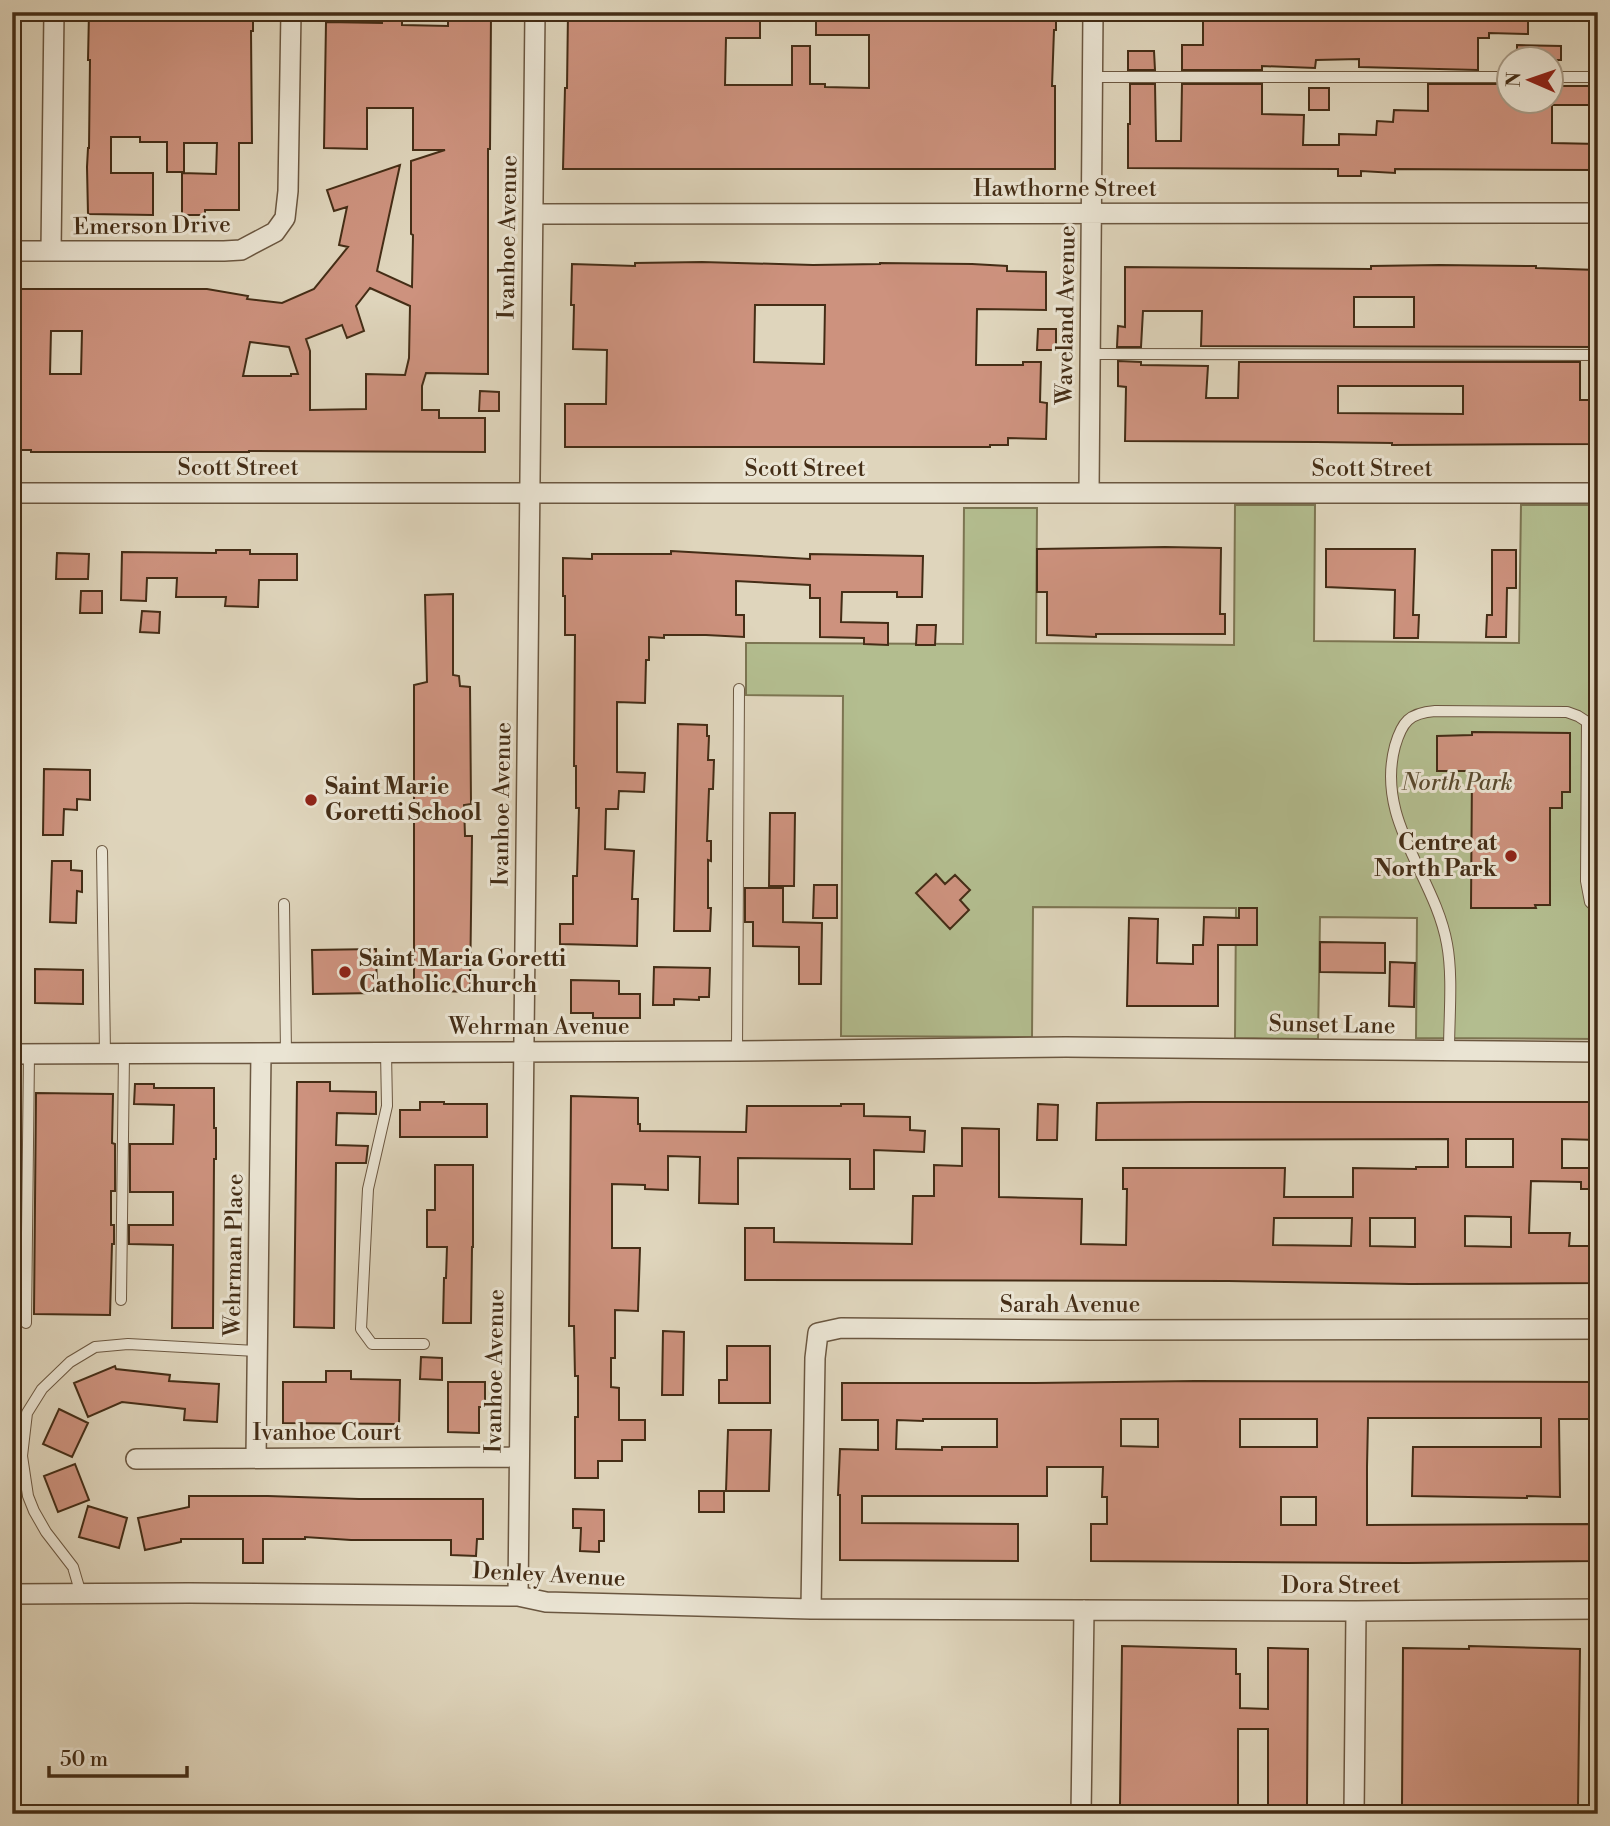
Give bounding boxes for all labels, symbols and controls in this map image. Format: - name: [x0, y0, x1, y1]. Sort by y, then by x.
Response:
- north arrow: [1494, 46, 1564, 116]
- text: N: [1502, 72, 1526, 87]
- street label: Ivanhoe Avenue: [493, 155, 523, 319]
- street label: Hawthorne Street: [973, 175, 1157, 203]
- street label: Emerson Drive: [73, 211, 231, 241]
- street label: Waveland Avenue: [1050, 225, 1082, 406]
- street label: Scott Street: [177, 454, 299, 482]
- street label: Scott Street: [744, 455, 866, 483]
- street label: Scott Street: [1311, 455, 1433, 483]
- street label: Ivanhoe Avenue: [487, 722, 517, 886]
- park label: North Park: [1400, 769, 1513, 797]
- place label: Saint Marie Goretti School: [325, 773, 482, 827]
- marker: Saint Marie Goretti School: [303, 792, 319, 808]
- place label: Centre at North Park: [1374, 829, 1498, 883]
- marker: Centre at North Park: [1503, 848, 1519, 864]
- place label: Saint Maria Goretti Catholic Church: [359, 945, 566, 999]
- marker: Saint Maria Goretti Catholic Church: [337, 964, 353, 980]
- street label: Sunset Lane: [1268, 1010, 1396, 1040]
- street label: Wehrman Avenue: [447, 1013, 630, 1041]
- street label: Wehrman Place: [219, 1173, 249, 1338]
- street label: Ivanhoe Avenue: [480, 1289, 510, 1453]
- street label: Sarah Avenue: [1000, 1291, 1140, 1319]
- street label: Ivanhoe Court: [253, 1419, 401, 1447]
- street label: Denley Avenue: [472, 1557, 626, 1593]
- street label: Dora Street: [1281, 1572, 1401, 1600]
- scale bar: [49, 1735, 187, 1779]
- text: 50 m: [60, 1747, 108, 1773]

